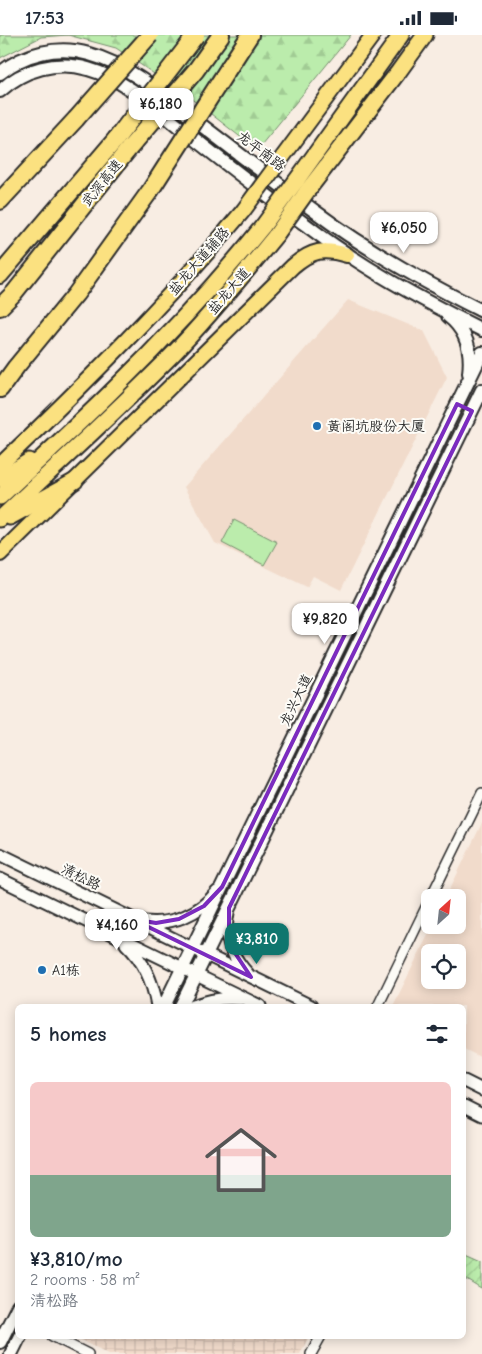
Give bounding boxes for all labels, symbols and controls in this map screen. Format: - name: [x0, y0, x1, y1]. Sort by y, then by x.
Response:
- text: 17:53: [25, 7, 64, 29]
- pin: ¥6,180: [120, 87, 202, 130]
- text: ¥6,180: [140, 95, 182, 113]
- street label: 龙平南路: [234, 127, 288, 175]
- street label: 武深高速: [78, 156, 126, 210]
- pin: ¥6,050: [363, 211, 445, 254]
- text: ¥6,050: [381, 219, 427, 237]
- street label: 盐龙大道辅路: [165, 224, 233, 298]
- street label: 盐龙大道: [204, 264, 254, 318]
- place label: 黄阁坑股份大厦: [327, 418, 425, 435]
- marker: 黄阁坑股份大厦: [311, 420, 323, 432]
- pin: ¥9,820: [284, 603, 366, 645]
- text: ¥9,820: [303, 610, 347, 628]
- street label: 龙兴大道: [276, 671, 316, 729]
- street label: 清松路: [58, 860, 104, 894]
- north arrow: [421, 889, 466, 934]
- map controls: [421, 889, 466, 989]
- pin: ¥4,160: [76, 909, 158, 951]
- text: ¥4,160: [96, 916, 138, 934]
- pin: ¥3,810: [216, 923, 298, 965]
- text: ¥3,810: [236, 930, 278, 948]
- button: locate: [421, 944, 466, 989]
- place label: A1栋: [52, 962, 80, 979]
- marker: A1栋: [36, 964, 48, 976]
- icon: filters: [423, 1020, 451, 1048]
- text: 5 homes: [30, 1022, 107, 1046]
- icon: home: [196, 1115, 286, 1205]
- text: ¥3,810/mo: [30, 1247, 122, 1271]
- text: 2 rooms · 58 m²: [30, 1271, 140, 1289]
- text: 清松路: [30, 1292, 78, 1310]

